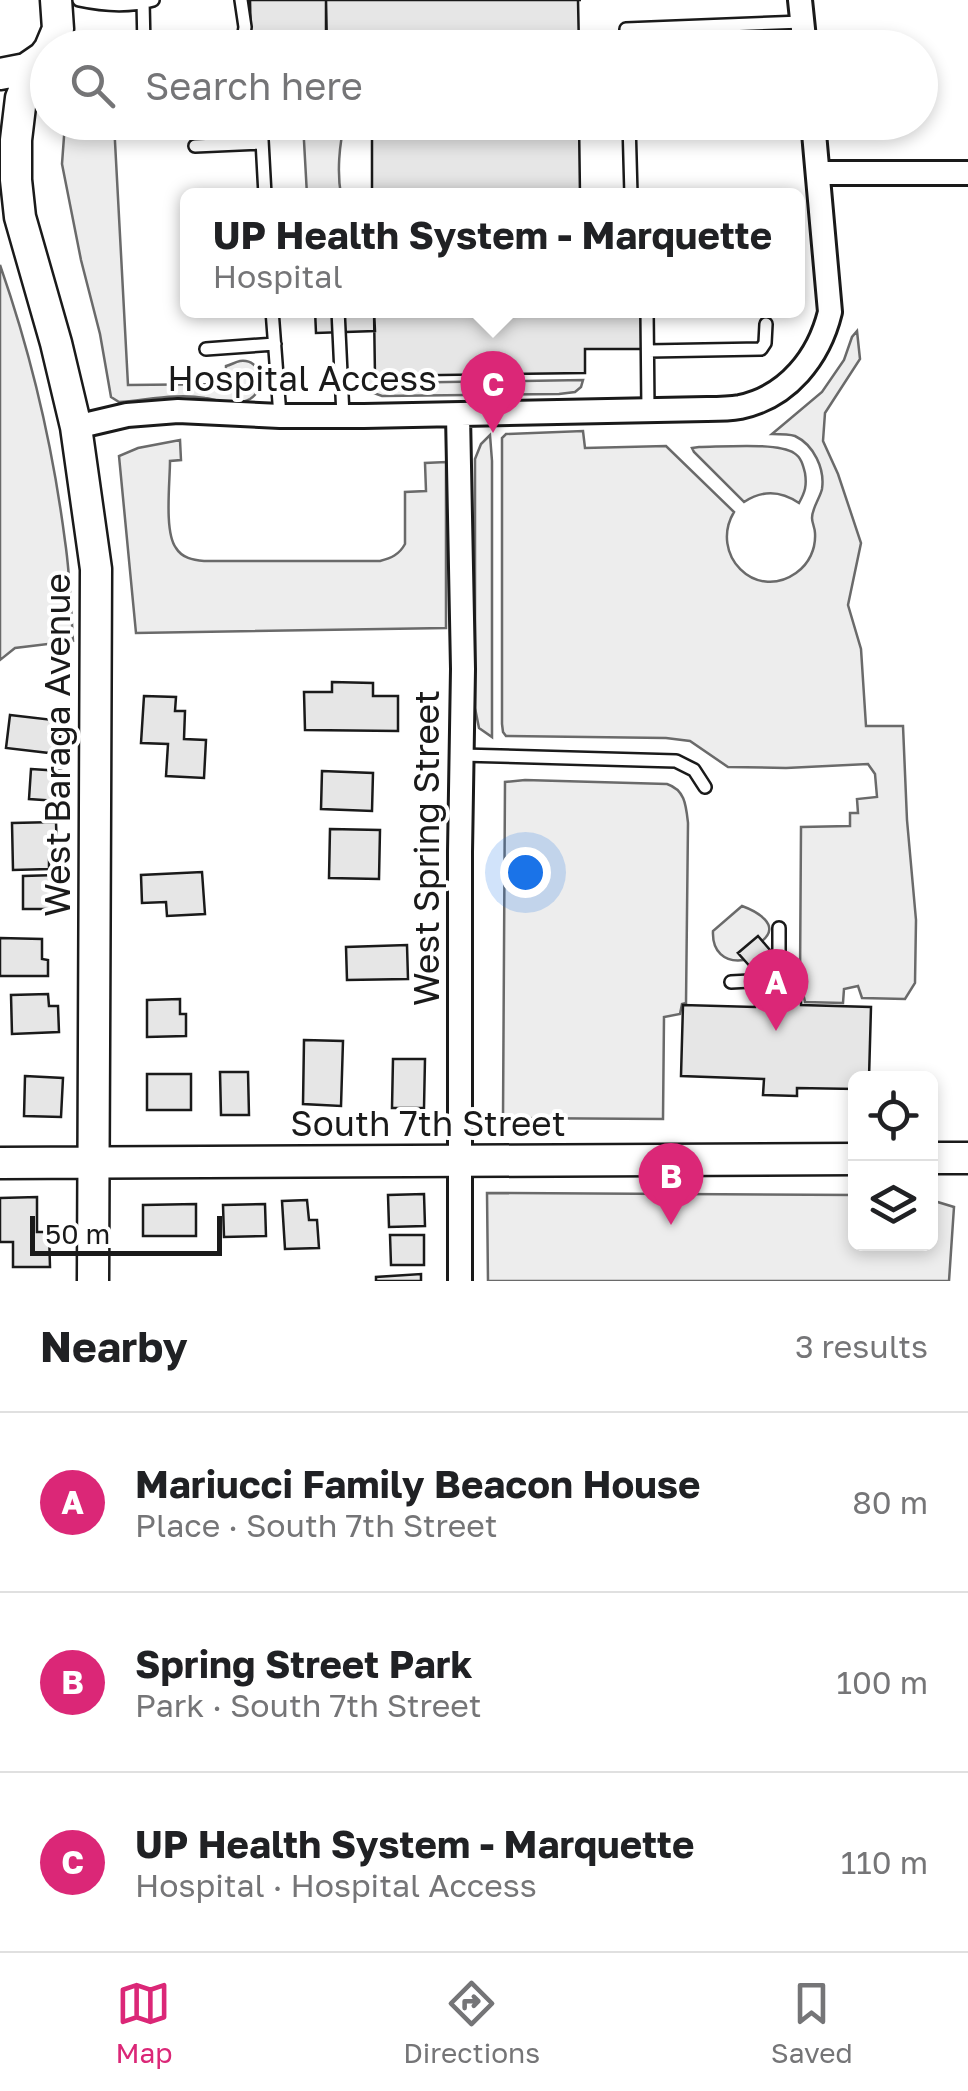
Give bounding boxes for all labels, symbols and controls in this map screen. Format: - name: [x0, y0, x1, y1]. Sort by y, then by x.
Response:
- search box: [30, 30, 938, 140]
- icon: search: [65, 58, 120, 113]
- text: Search here: [145, 63, 363, 108]
- popup: [180, 188, 805, 318]
- text: UP Health System - Marquette: [213, 212, 772, 257]
- text: Hospital: [213, 257, 343, 295]
- pin: C: [460, 350, 526, 433]
- street label: Hospital Access: [167, 357, 437, 399]
- street label: West Baraga Avenue: [36, 573, 78, 917]
- street label: West Spring Street: [405, 690, 447, 1006]
- your location: [500, 847, 551, 898]
- pin: A: [744, 948, 808, 1031]
- map controls: [848, 1071, 938, 1251]
- button: locate: [848, 1071, 938, 1161]
- street label: South 7th Street: [290, 1102, 566, 1144]
- pin: B: [638, 1142, 704, 1225]
- button: layers: [848, 1161, 938, 1251]
- scale bar: [30, 1211, 222, 1256]
- text: 50 m: [45, 1217, 110, 1250]
- text: Nearby: [40, 1321, 188, 1371]
- text: 3 results: [795, 1327, 928, 1365]
- text: Mariucci Family Beacon House: [135, 1461, 701, 1506]
- text: A: [61, 1483, 84, 1521]
- text: 80 m: [852, 1483, 928, 1521]
- text: Place · South 7th Street: [135, 1506, 498, 1544]
- text: Spring Street Park: [135, 1641, 473, 1686]
- text: B: [61, 1663, 84, 1701]
- text: 100 m: [836, 1663, 928, 1701]
- text: Park · South 7th Street: [135, 1686, 482, 1724]
- text: UP Health System - Marquette: [135, 1821, 694, 1866]
- text: C: [61, 1843, 84, 1881]
- text: 110 m: [841, 1843, 928, 1881]
- text: Hospital · Hospital Access: [135, 1866, 537, 1904]
- tab: Map: [115, 1976, 173, 2069]
- tab: Directions: [403, 1976, 540, 2069]
- tab: Saved: [771, 1976, 853, 2069]

